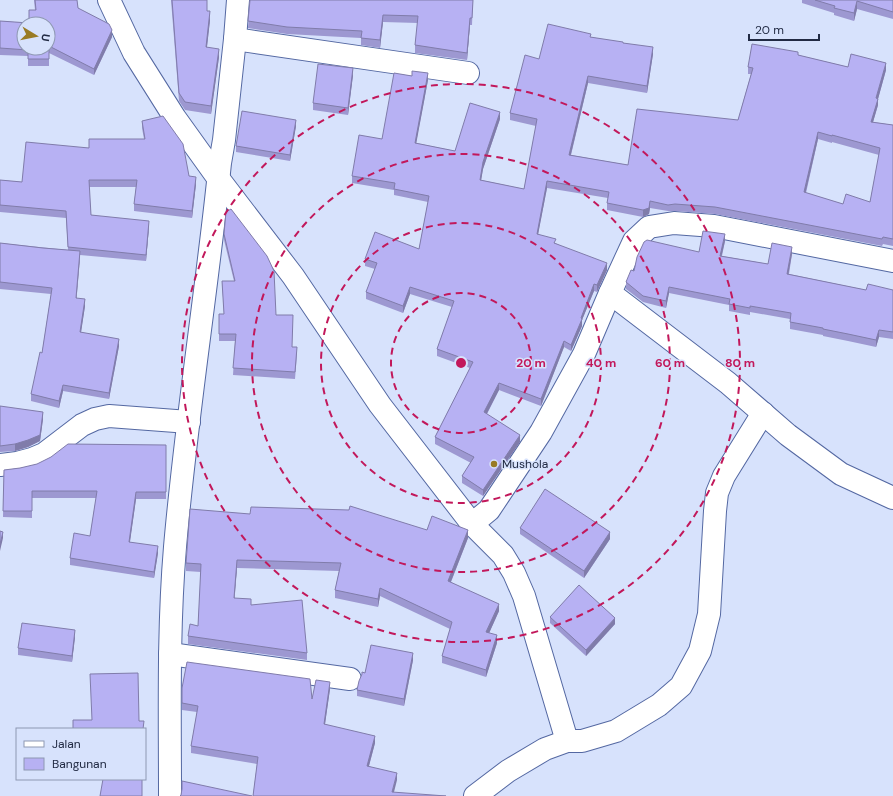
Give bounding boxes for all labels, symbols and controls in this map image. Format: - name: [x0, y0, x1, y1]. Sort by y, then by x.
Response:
- north arrow: [16, 16, 56, 56]
- scale bar: [749, 16, 819, 42]
- text: 20 m: [755, 22, 784, 38]
- text: U: [38, 33, 53, 43]
- text: 20 m: [516, 355, 546, 371]
- text: 40 m: [586, 355, 616, 371]
- text: 60 m: [655, 355, 685, 371]
- text: 80 m: [725, 355, 755, 371]
- centre of rings: [454, 356, 468, 370]
- place label: Mushola: [502, 456, 548, 472]
- marker: Mushola: [489, 459, 499, 469]
- legend: [16, 728, 146, 780]
- text: Jalan: [52, 736, 81, 752]
- text: Bangunan: [52, 756, 107, 772]

